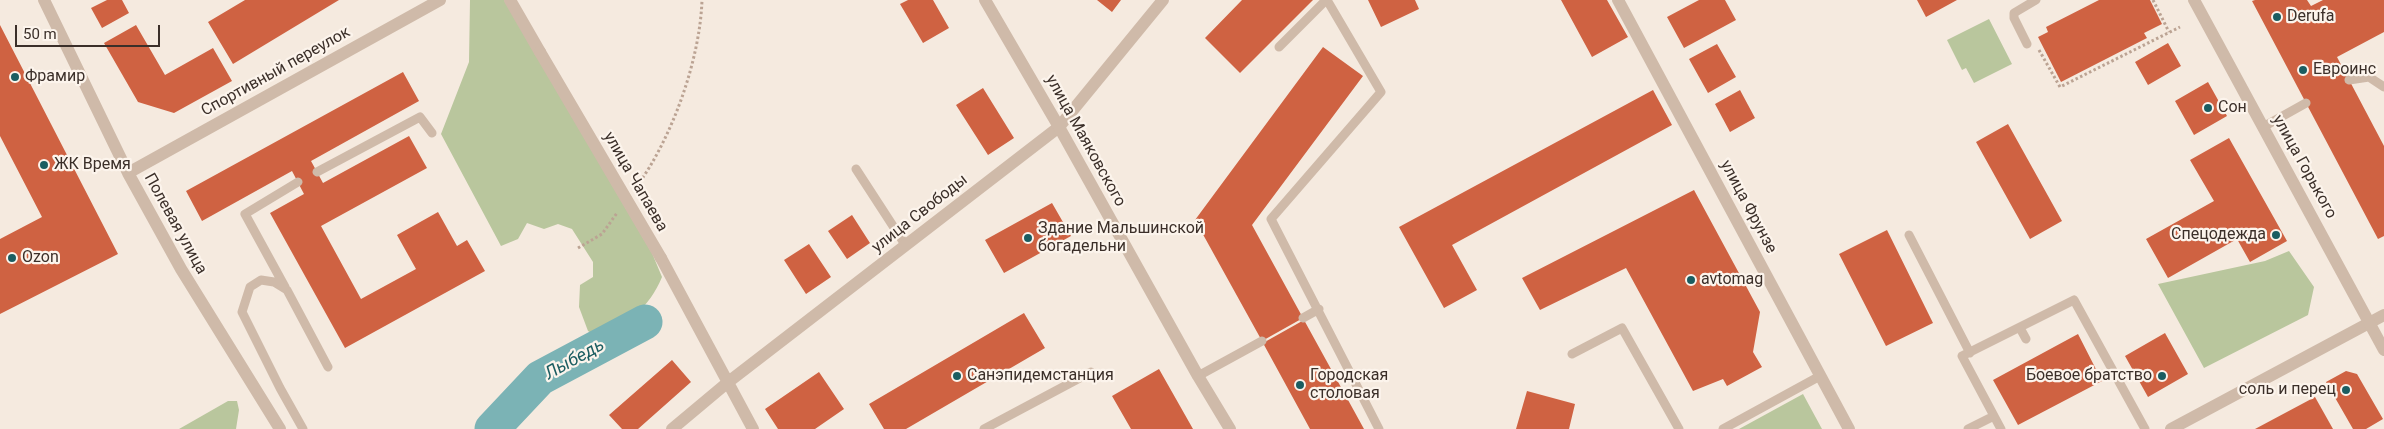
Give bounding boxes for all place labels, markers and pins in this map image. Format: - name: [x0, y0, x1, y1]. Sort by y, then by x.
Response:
- place label: Derufa: [2287, 7, 2334, 27]
- marker: Derufa: [2271, 11, 2283, 23]
- place label: Евроинс: [2313, 60, 2376, 80]
- marker: Евроинс: [2297, 64, 2309, 76]
- place label: Фрамир: [25, 67, 85, 87]
- marker: Фрамир: [9, 71, 21, 83]
- place label: Сон: [2218, 98, 2247, 118]
- marker: Сон: [2202, 102, 2214, 114]
- place label: ЖК Время: [54, 155, 131, 175]
- marker: ЖК Время: [38, 159, 50, 171]
- place label: Здание Мальшинской богадельни: [1038, 219, 1204, 257]
- place label: Спецодежда: [2171, 225, 2266, 245]
- marker: Спецодежда: [2270, 229, 2282, 241]
- marker: Здание Мальшинской богадельни: [1022, 232, 1034, 244]
- place label: Ozon: [22, 248, 59, 268]
- marker: Ozon: [6, 252, 18, 264]
- place label: avtomag: [1701, 270, 1763, 290]
- marker: avtomag: [1685, 274, 1697, 286]
- place label: Санэпидемстанция: [967, 366, 1114, 386]
- place label: Городская столовая: [1310, 366, 1388, 404]
- place label: Боевое братство: [2026, 366, 2152, 386]
- marker: Санэпидемстанция: [951, 370, 963, 382]
- marker: Боевое братство: [2156, 370, 2168, 382]
- marker: Городская столовая: [1294, 379, 1306, 391]
- place label: соль и перец: [2239, 380, 2336, 400]
- marker: соль и перец: [2340, 384, 2352, 396]

